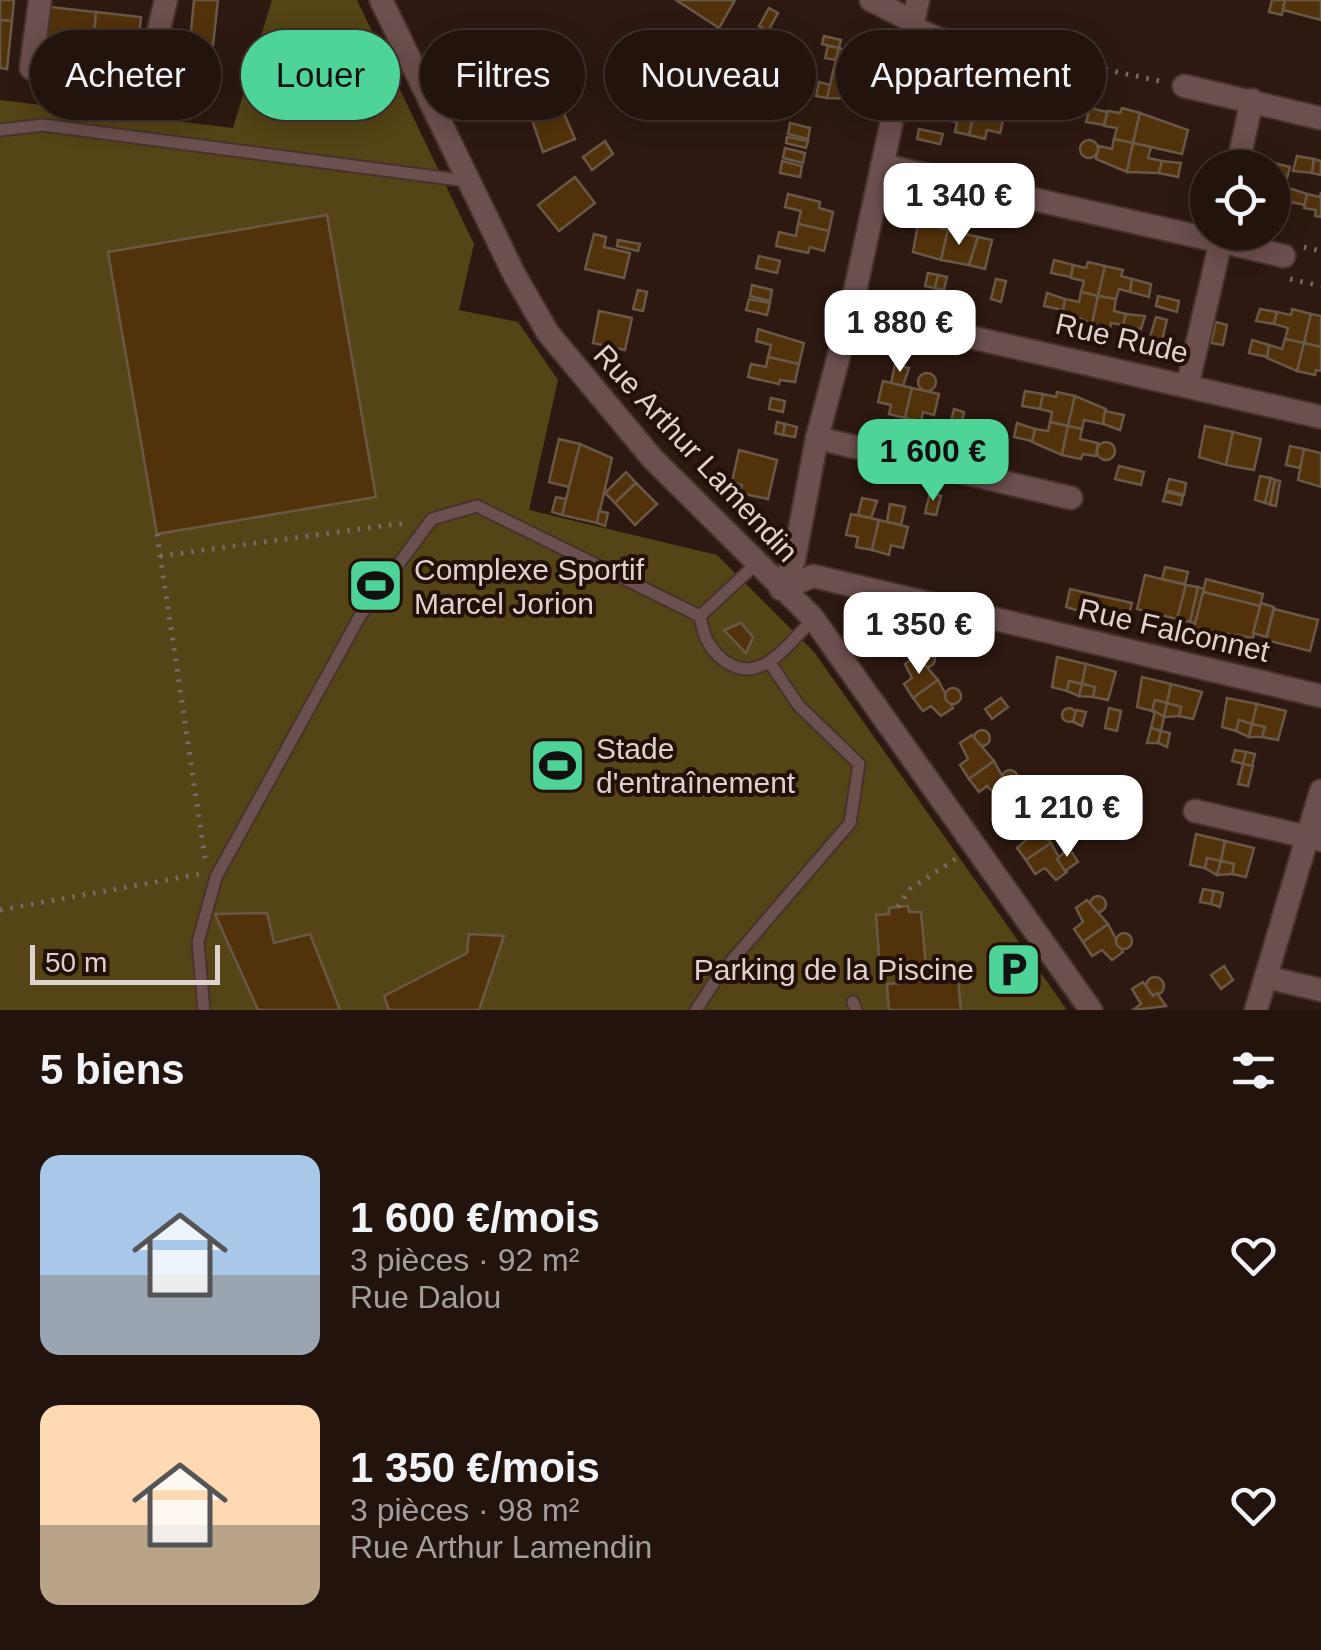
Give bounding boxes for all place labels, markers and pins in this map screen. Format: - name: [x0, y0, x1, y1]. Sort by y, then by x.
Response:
- pin: 1 340 €: [867, 163, 1051, 248]
- pin: 1 880 €: [808, 290, 992, 375]
- pin: 1 600 €: [841, 419, 1025, 504]
- place label: Complexe Sportif Marcel Jorion: [414, 553, 645, 620]
- sports icon: Complexe Sportif Marcel Jorion: [345, 556, 405, 616]
- pin: 1 350 €: [827, 592, 1011, 677]
- place label: Stade d'entraînement: [596, 732, 796, 799]
- sports icon: Stade d'entraînement: [527, 735, 587, 795]
- pin: 1 210 €: [975, 775, 1159, 860]
- parking icon: Parking de la Piscine: [983, 939, 1043, 999]
- place label: Parking de la Piscine: [694, 953, 974, 986]

